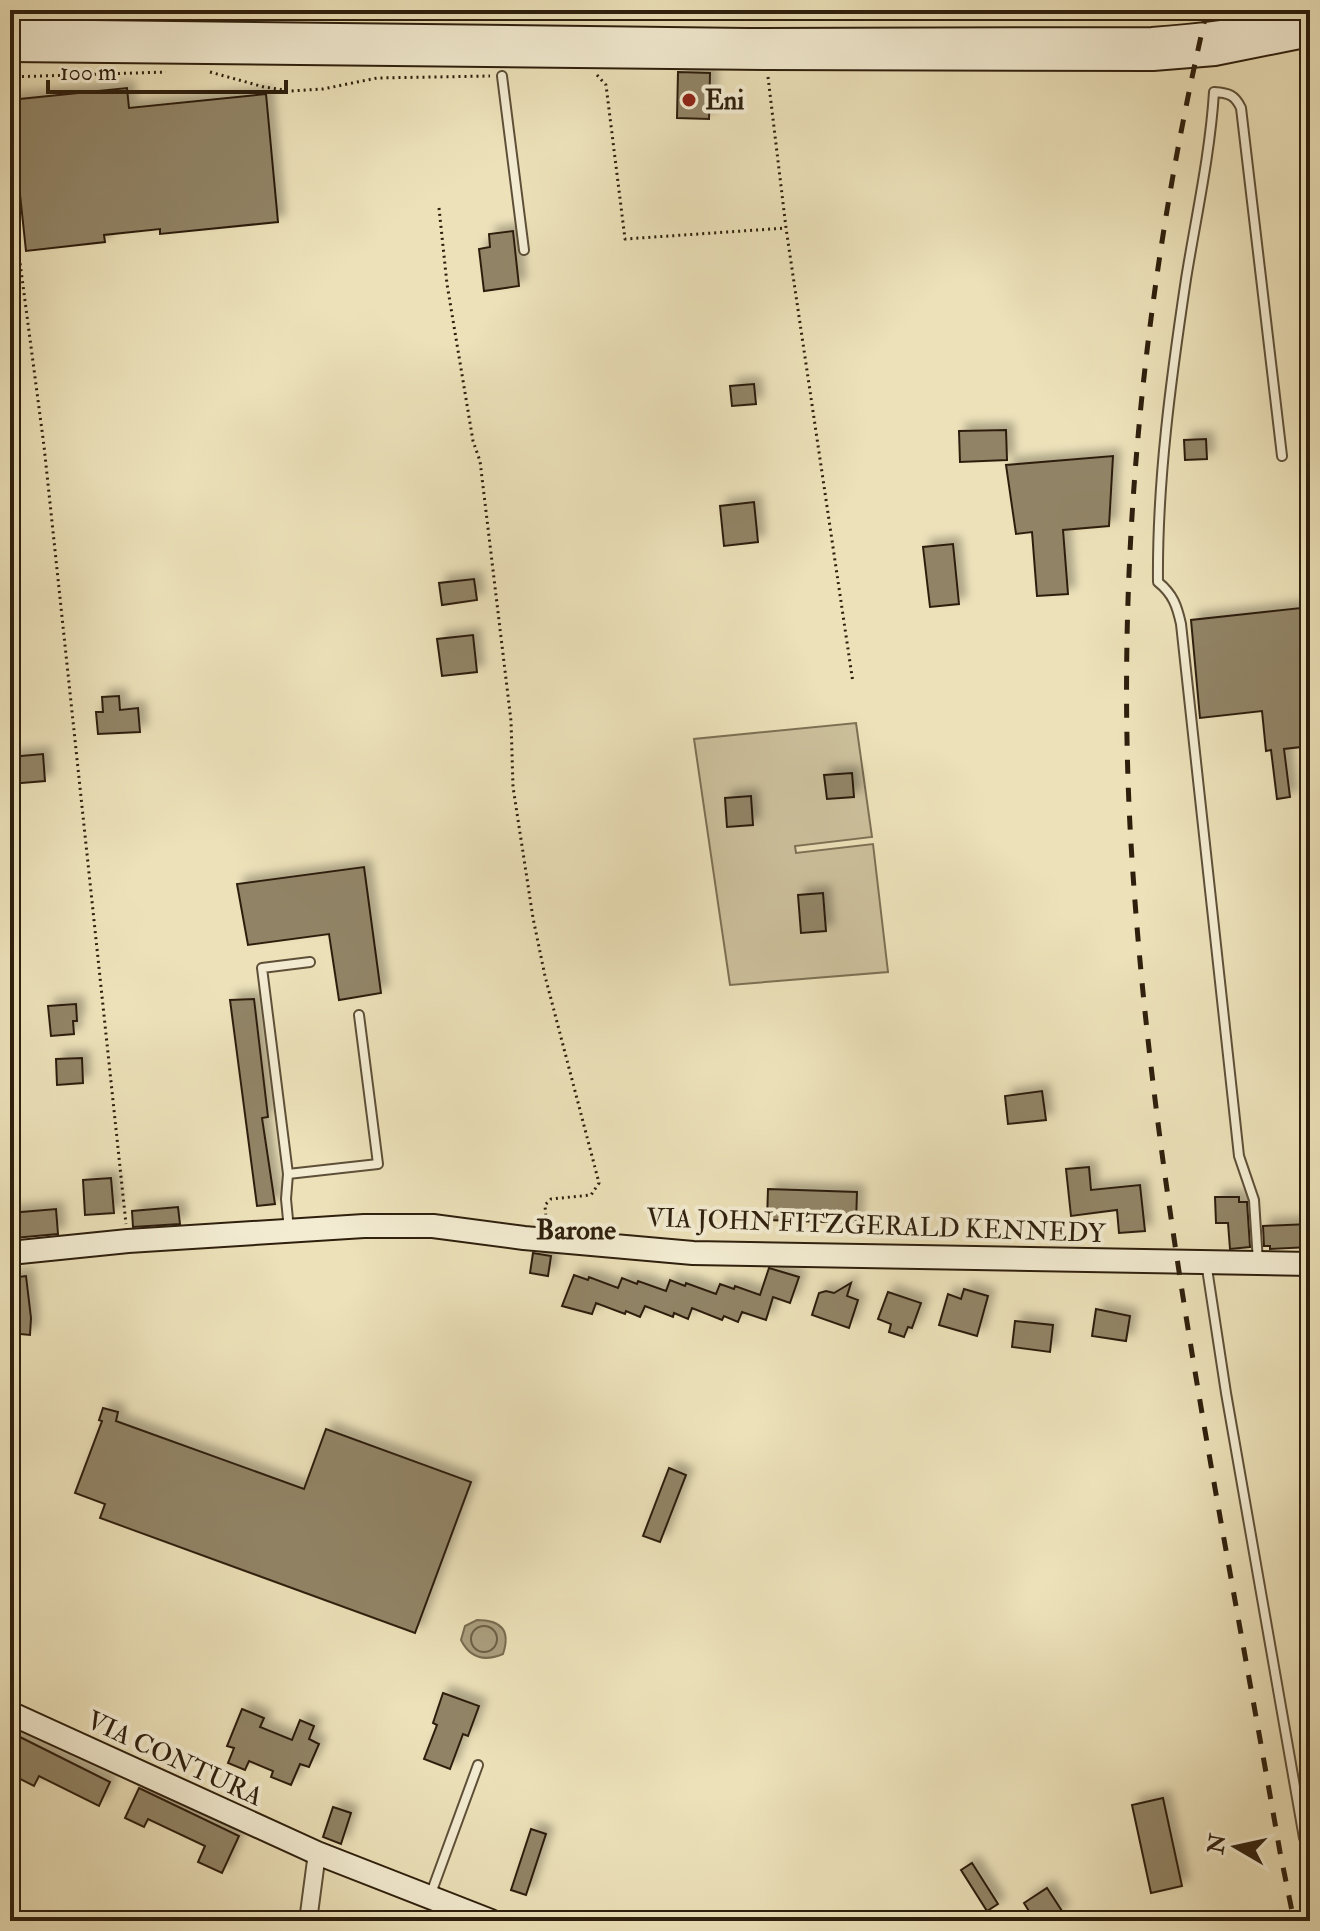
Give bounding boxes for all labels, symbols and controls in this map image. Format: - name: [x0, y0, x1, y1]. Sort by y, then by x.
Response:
- scale bar: [48, 44, 286, 94]
- text: 100 m: [60, 57, 117, 88]
- place label: Eni: [705, 85, 744, 117]
- marker: Eni: [680, 91, 698, 109]
- street label: VIA JOHN FITZGERALD KENNEDY: [646, 1202, 1107, 1250]
- district label: Barone: [536, 1213, 616, 1248]
- street label: VIA CONTURA: [82, 1704, 268, 1814]
- north arrow: [1196, 1807, 1276, 1887]
- text: N: [1202, 1832, 1233, 1857]

